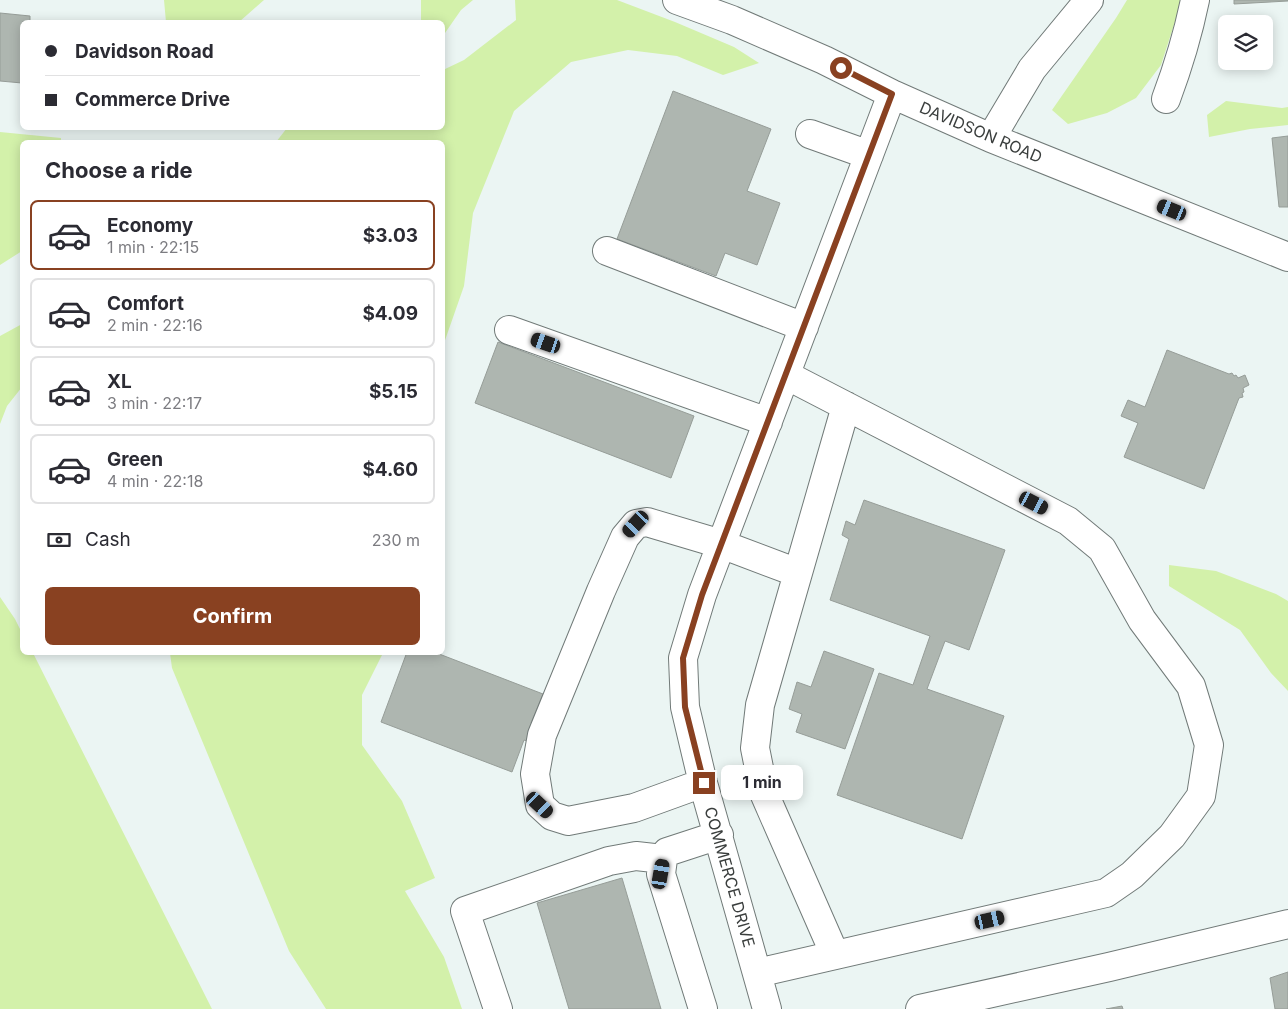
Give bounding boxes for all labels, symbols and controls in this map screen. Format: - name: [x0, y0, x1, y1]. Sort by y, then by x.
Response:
- map controls: [1218, 15, 1273, 70]
- button: layers: [1218, 15, 1273, 70]
- text: Davidson Road: [75, 40, 214, 63]
- route start: [830, 57, 852, 79]
- text: Commerce Drive: [75, 88, 230, 111]
- street label: DAVIDSON ROAD: [917, 97, 1045, 167]
- text: Choose a ride: [45, 157, 193, 183]
- car: [1155, 197, 1188, 223]
- icon: car: [47, 213, 92, 258]
- text: Economy: [107, 214, 193, 237]
- text: $3.03: [363, 224, 418, 247]
- text: 1 min · 22:15: [107, 237, 199, 257]
- icon: car: [47, 291, 92, 336]
- text: Comfort: [107, 292, 184, 315]
- text: $4.09: [362, 302, 418, 325]
- text: 2 min · 22:16: [107, 315, 203, 335]
- car: [529, 331, 562, 355]
- icon: car: [47, 369, 92, 414]
- text: XL: [107, 370, 132, 393]
- text: $5.15: [369, 380, 418, 403]
- text: 3 min · 22:17: [107, 393, 202, 413]
- icon: car: [47, 447, 92, 492]
- text: Green: [107, 448, 163, 471]
- text: $4.60: [362, 458, 418, 481]
- text: 4 min · 22:18: [107, 471, 203, 491]
- car: [1017, 490, 1050, 516]
- car: [620, 508, 651, 540]
- icon: cash: [45, 526, 73, 554]
- text: Cash: [85, 528, 131, 551]
- text: 230 m: [372, 530, 420, 550]
- button: Confirm: [45, 587, 420, 645]
- callout: 1 min: [722, 766, 804, 800]
- route end: [693, 772, 715, 794]
- text: 1 min: [742, 772, 782, 792]
- car: [523, 789, 556, 821]
- street label: COMMERCE DRIVE: [700, 804, 760, 950]
- car: [651, 858, 670, 890]
- car: [973, 909, 1006, 931]

